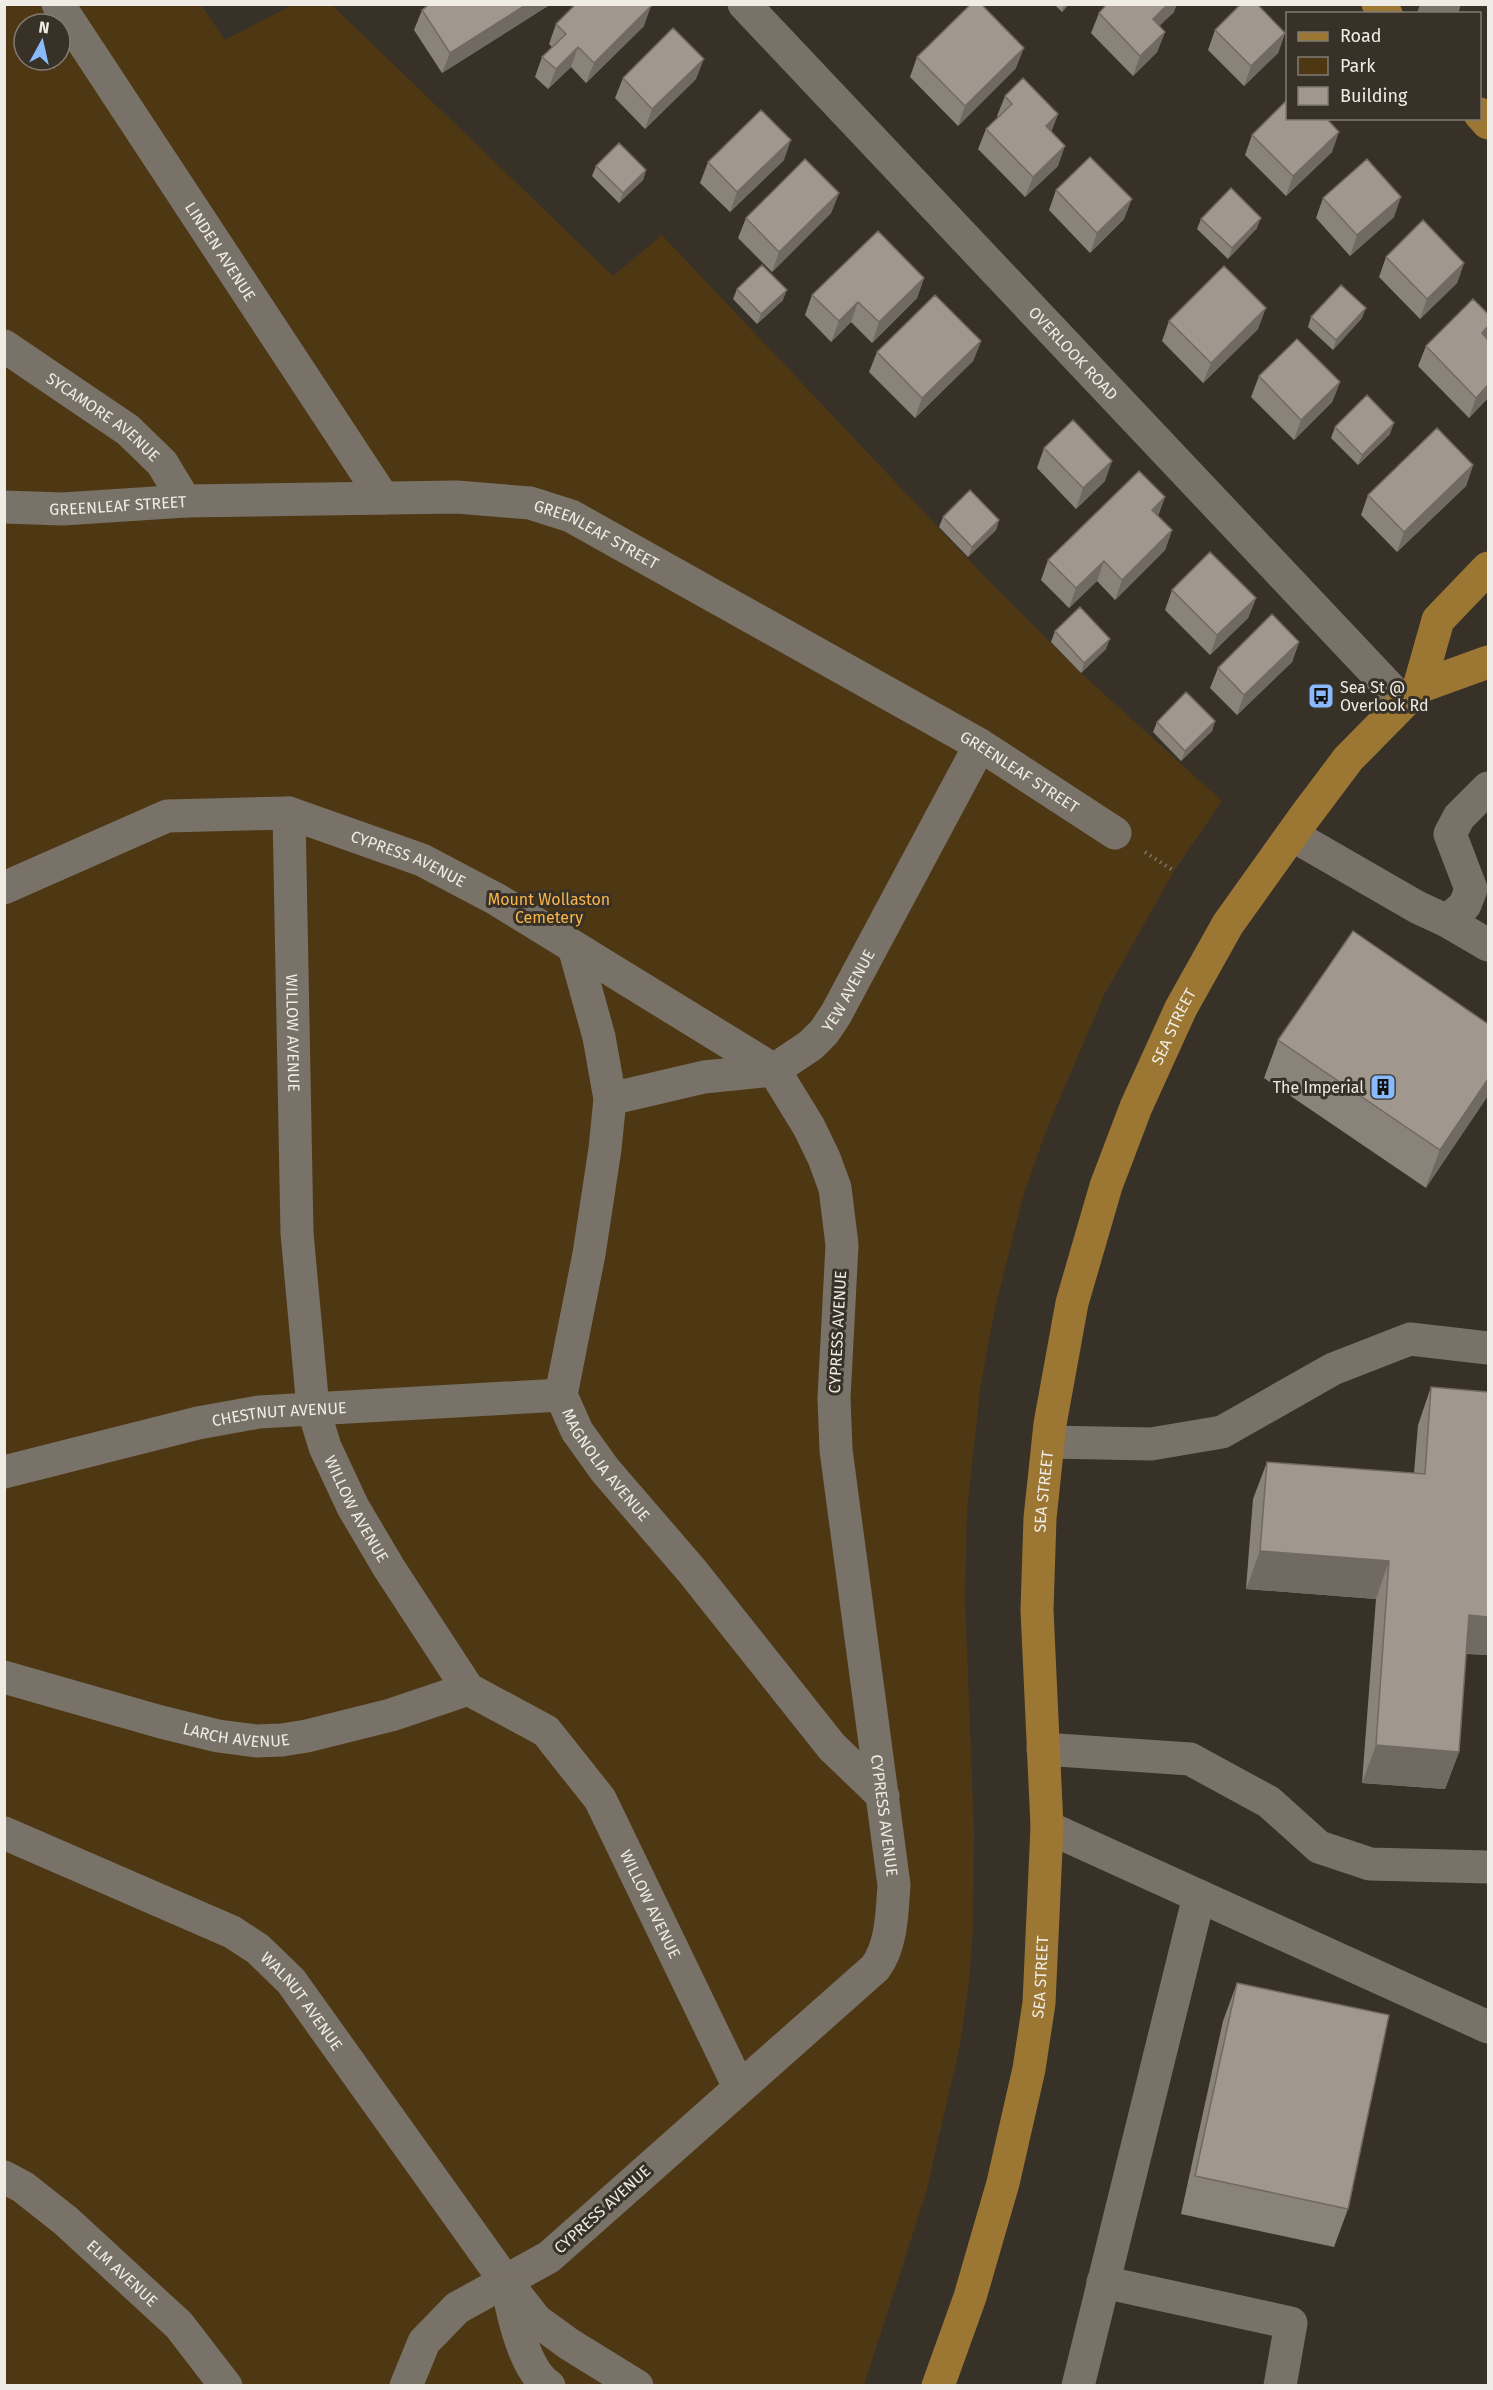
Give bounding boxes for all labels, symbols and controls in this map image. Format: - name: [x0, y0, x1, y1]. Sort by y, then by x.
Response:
- north arrow: [12, 12, 72, 72]
- legend: [1286, 12, 1481, 120]
- text: N: [37, 17, 51, 38]
- text: Road: [1340, 25, 1382, 47]
- text: Park: [1340, 55, 1376, 77]
- text: Building: [1340, 85, 1408, 107]
- street label: LINDEN AVENUE: [181, 199, 260, 304]
- street label: OVERLOOK ROAD: [1025, 303, 1122, 404]
- street label: SYCAMORE AVENUE: [43, 368, 164, 466]
- street label: GREENLEAF STREET: [49, 492, 188, 519]
- street label: GREENLEAF STREET: [531, 496, 663, 574]
- place label: Sea St @ Overlook Rd: [1340, 678, 1429, 715]
- bus stop icon: Sea St @ Overlook Rd: [1306, 681, 1336, 711]
- street label: GREENLEAF STREET: [957, 727, 1083, 817]
- street label: CYPRESS AVENUE: [348, 827, 469, 891]
- park label: Mount Wollaston Cemetery: [488, 890, 610, 927]
- street label: YEW AVENUE: [818, 946, 879, 1036]
- street label: WILLOW AVENUE: [282, 974, 303, 1092]
- street label: SEA STREET: [1147, 984, 1200, 1068]
- building icon: The Imperial: [1368, 1072, 1398, 1102]
- place label: The Imperial: [1273, 1078, 1364, 1097]
- street label: CYPRESS AVENUE: [825, 1270, 850, 1394]
- street label: CHESTNUT AVENUE: [210, 1398, 347, 1430]
- street label: MAGNOLIA AVENUE: [558, 1405, 654, 1525]
- street label: SEA STREET: [1031, 1449, 1057, 1533]
- street label: WILLOW AVENUE: [320, 1453, 392, 1566]
- street label: LARCH AVENUE: [181, 1719, 291, 1751]
- street label: CYPRESS AVENUE: [867, 1753, 902, 1878]
- street label: WILLOW AVENUE: [616, 1847, 684, 1961]
- street label: SEA STREET: [1028, 1935, 1052, 2020]
- street label: WALNUT AVENUE: [257, 1948, 346, 2054]
- street label: CYPRESS AVENUE: [550, 2161, 654, 2258]
- street label: ELM AVENUE: [83, 2236, 162, 2311]

